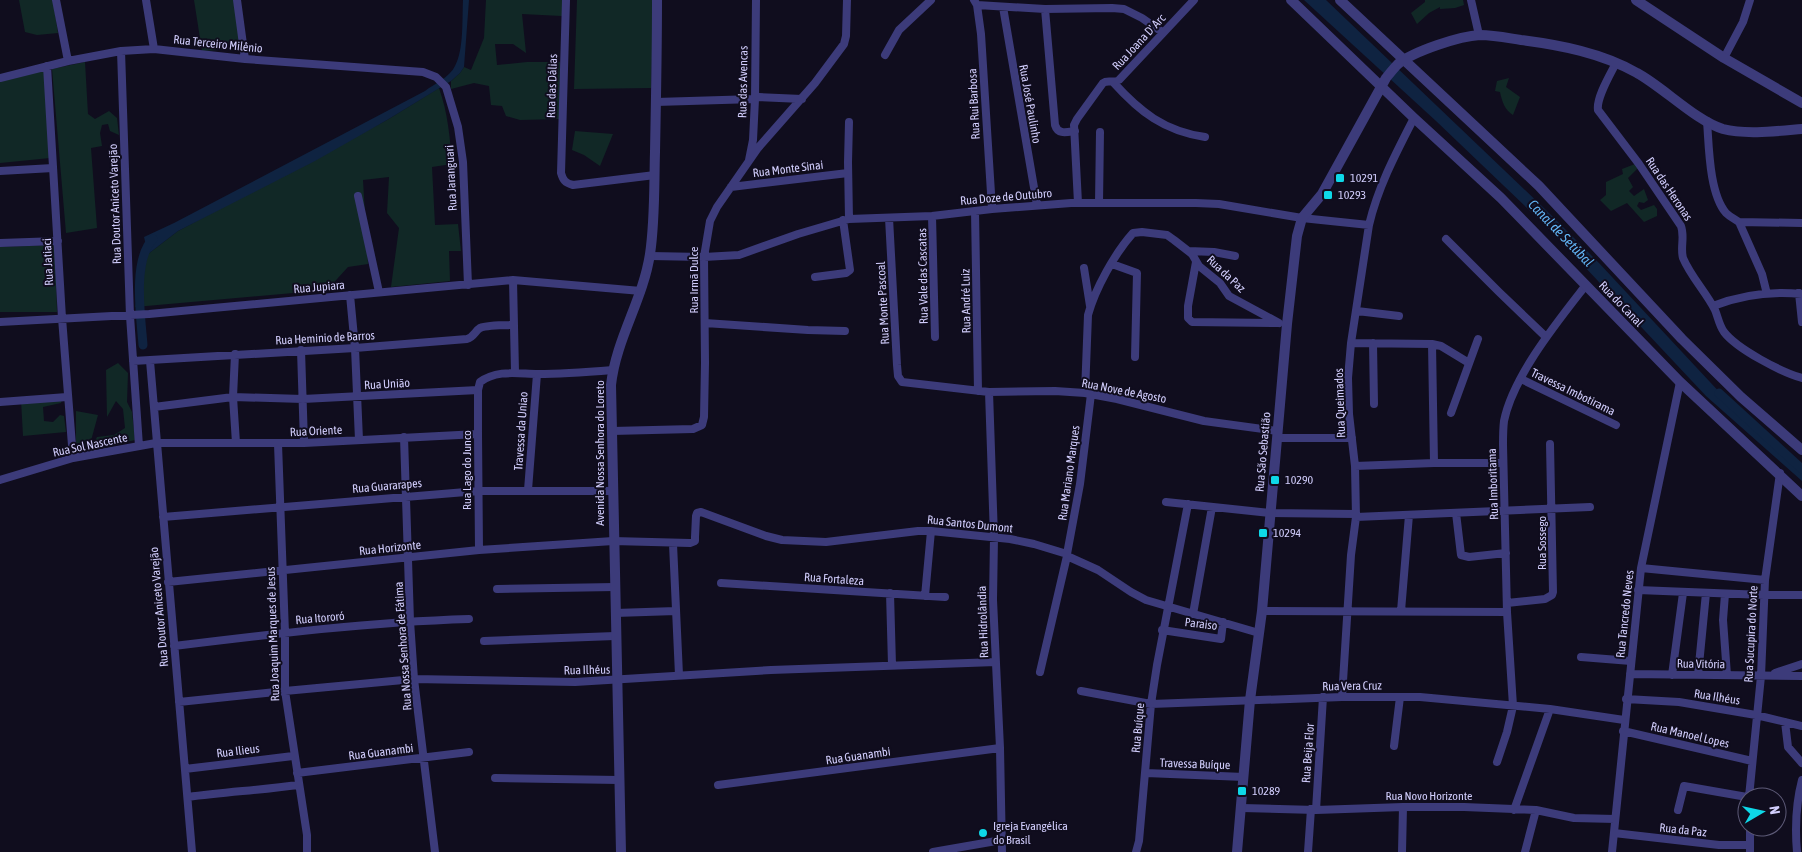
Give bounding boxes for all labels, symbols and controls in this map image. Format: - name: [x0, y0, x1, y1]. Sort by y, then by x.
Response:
- street label: Rua Joana D' Arc: [1110, 11, 1169, 73]
- street label: Rua Terceiro Milênio: [173, 32, 264, 56]
- street label: Rua das Avencas: [735, 46, 751, 118]
- street label: Rua das Dálias: [544, 54, 560, 118]
- street label: Rua José Paulinho: [1016, 63, 1044, 145]
- street label: Rua Rui Barbosa: [965, 68, 983, 140]
- street label: Rua Doutor Aniceto Varejão: [106, 143, 124, 264]
- street label: Rua Jaranguari: [442, 145, 460, 211]
- street label: Rua das Heronas: [1643, 155, 1695, 223]
- street label: Rua Monte Sinai: [752, 158, 824, 180]
- place label: 10291: [1350, 171, 1379, 185]
- marker: 10291: [1334, 172, 1346, 184]
- street label: Rua Doze de Outubro: [959, 186, 1053, 208]
- place label: 10293: [1338, 188, 1366, 202]
- marker: 10293: [1322, 189, 1334, 201]
- water label: Canal de Setúbal: [1525, 196, 1597, 270]
- street label: Rua Vale das Cascatas: [915, 228, 931, 324]
- street label: Rua Jatiaci: [40, 238, 56, 286]
- street label: Rua Irmã Dulce: [687, 247, 701, 313]
- street label: Rua da Paz: [1204, 253, 1249, 296]
- street label: Rua Monte Pascoal: [874, 260, 892, 345]
- street label: Rua André Luiz: [958, 268, 974, 333]
- street label: Rua Jupiara: [293, 278, 345, 296]
- street label: Rua do Canal: [1596, 278, 1647, 330]
- street label: Rua Heminio de Barros: [275, 328, 375, 348]
- street label: Travessa Imbotirama: [1529, 366, 1617, 418]
- street label: Rua Queimados: [1332, 368, 1348, 438]
- street label: Rua União: [364, 376, 411, 392]
- street label: Rua Nove de Agosto: [1080, 376, 1168, 406]
- street label: Avenida Nossa Senhora do Loreto: [593, 380, 607, 526]
- street label: Travessa da Uniao: [511, 391, 531, 471]
- street label: Rua São Sebastião: [1253, 411, 1274, 493]
- street label: Rua Oriente: [289, 423, 343, 439]
- street label: Rua Mariano Marques: [1055, 425, 1083, 521]
- street label: Rua Sol Nascente: [51, 430, 129, 460]
- street label: Rua Lago do Junco: [460, 430, 474, 510]
- street label: Rua Imboritama: [1485, 448, 1501, 520]
- place label: 10290: [1285, 473, 1314, 487]
- marker: 10290: [1269, 474, 1281, 486]
- street label: Rua Guararapes: [352, 476, 422, 496]
- street label: Rua Santos Dumont: [926, 513, 1014, 536]
- street label: Rua Sossego: [1535, 516, 1549, 570]
- place label: 10294: [1273, 526, 1302, 540]
- marker: 10294: [1257, 527, 1269, 539]
- street label: Rua Horizonte: [358, 538, 422, 558]
- street label: Rua Doutor Aniceto Varejão: [147, 546, 171, 668]
- street label: Rua Joaquim Marques de Jesus: [264, 566, 282, 702]
- street label: Rua Tancredo Neves: [1613, 569, 1637, 659]
- street label: Rua Fortaleza: [804, 570, 864, 588]
- street label: Rua Nossa Senhora de Fátima: [392, 581, 414, 711]
- street label: Rua Sucupira do Norte: [1741, 585, 1761, 683]
- street label: Rua Hidrolândia: [975, 586, 991, 658]
- street label: Rua Itororó: [295, 609, 346, 627]
- street label: Paraiso: [1184, 615, 1218, 633]
- street label: Rua Vitória: [1677, 657, 1725, 671]
- street label: Rua Ilhéus: [564, 663, 610, 677]
- street label: Rua Vera Cruz: [1322, 678, 1383, 694]
- street label: Rua Ilhéus: [1693, 686, 1741, 708]
- street label: Rua Buíque: [1129, 702, 1147, 754]
- street label: Rua Manoel Lopes: [1649, 719, 1731, 751]
- street label: Rua Beija Flor: [1299, 722, 1317, 783]
- street label: Rua Ilieus: [216, 741, 260, 761]
- street label: Rua Guanambi: [348, 741, 414, 763]
- street label: Rua Guanambi: [825, 745, 891, 767]
- street label: Travessa Buíque: [1159, 756, 1231, 772]
- place label: 10289: [1252, 784, 1281, 798]
- marker: 10289: [1236, 785, 1248, 797]
- north arrow: [1737, 787, 1787, 837]
- street label: Rua Novo Horizonte: [1385, 789, 1473, 803]
- text: N: [1766, 805, 1783, 815]
- place label: Igreja Evangélica do Brasil: [993, 819, 1068, 847]
- street label: Rua da Paz: [1659, 821, 1708, 840]
- marker: Igreja Evangélica do Brasil: [977, 827, 989, 839]

